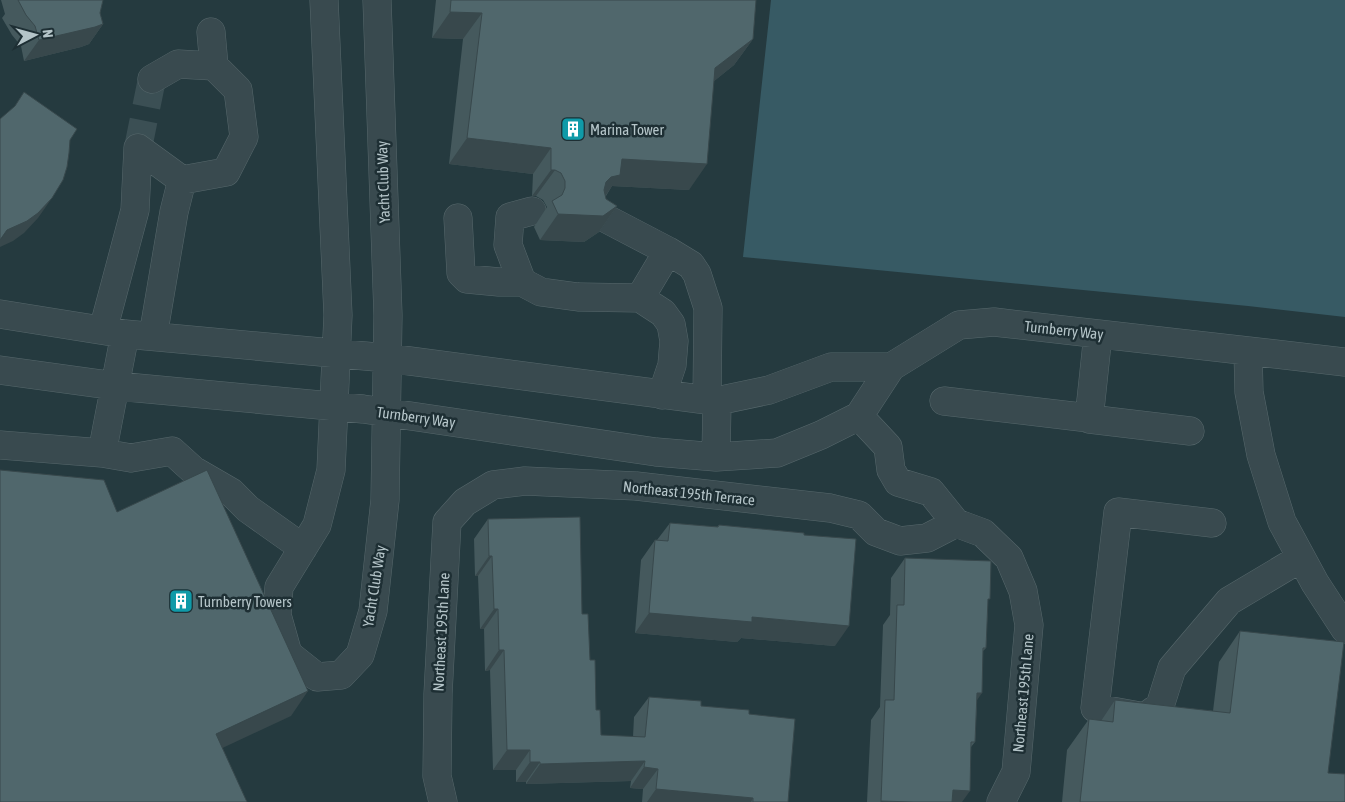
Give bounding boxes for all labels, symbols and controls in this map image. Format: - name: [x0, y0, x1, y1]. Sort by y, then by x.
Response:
- north arrow: [10, 10, 60, 60]
- text: N: [40, 29, 56, 39]
- building icon: Marina Tower: [560, 116, 586, 142]
- place label: Marina Tower: [590, 121, 664, 138]
- street label: Yacht Club Way: [373, 140, 393, 224]
- street label: Turnberry Way: [1024, 317, 1104, 343]
- street label: Turnberry Way: [376, 403, 456, 431]
- street label: Northeast 195th Terrace: [622, 478, 756, 508]
- street label: Yacht Club Way: [359, 544, 389, 628]
- street label: Northeast 195th Lane: [429, 572, 453, 692]
- building icon: Turnberry Towers: [168, 588, 194, 614]
- place label: Turnberry Towers: [198, 593, 292, 610]
- street label: Northeast 195th Lane: [1009, 633, 1037, 753]

